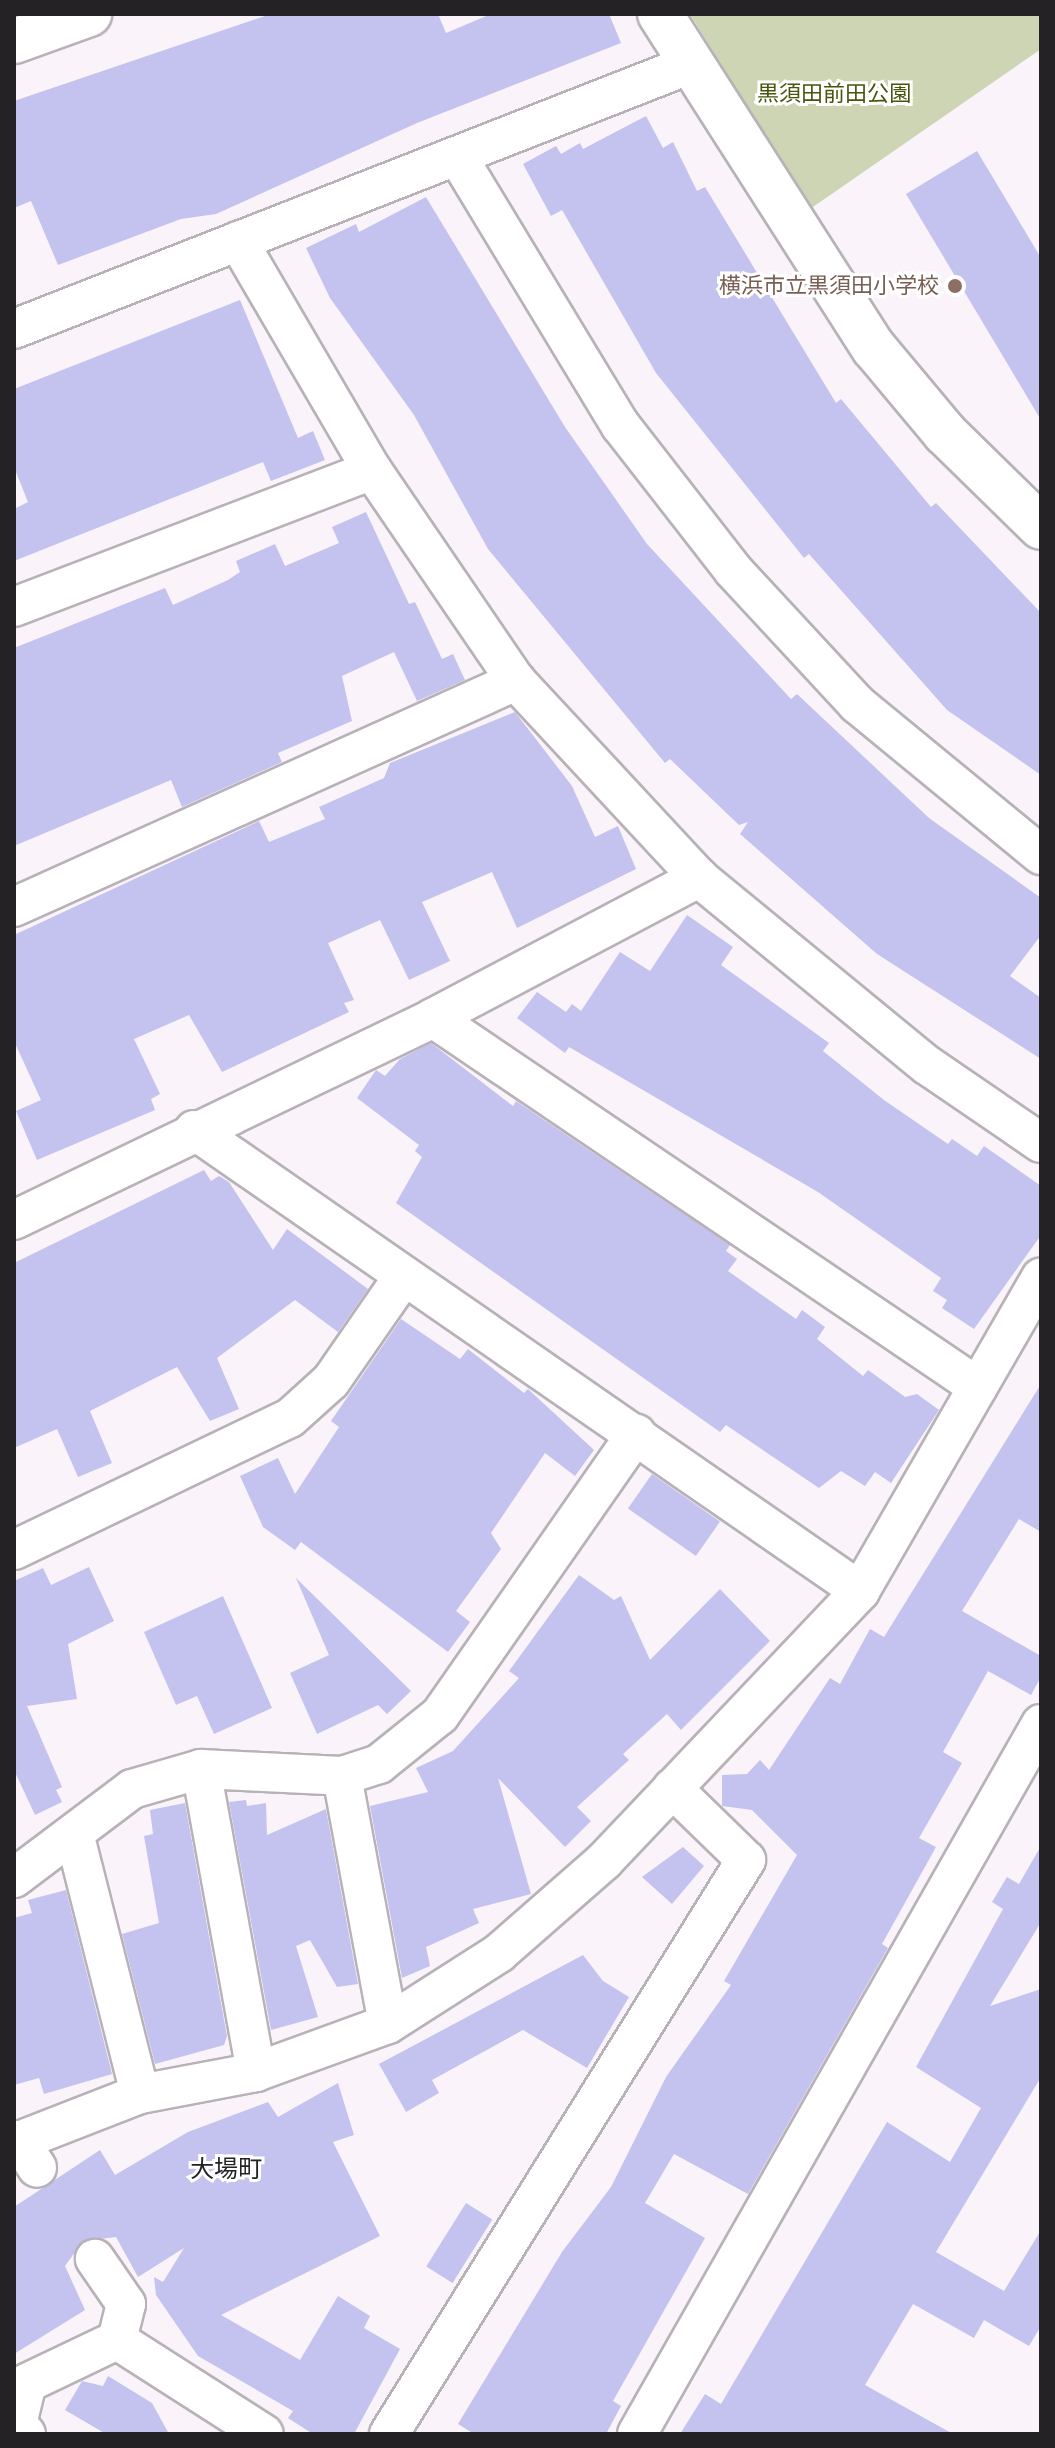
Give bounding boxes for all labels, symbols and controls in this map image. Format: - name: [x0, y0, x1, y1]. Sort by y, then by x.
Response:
- park label: 黒須田前田公園: [757, 81, 911, 107]
- place label: 横浜市立黒須田小学校: [719, 273, 939, 299]
- marker: 横浜市立黒須田小学校: [946, 277, 964, 295]
- district label: 大場町: [190, 2155, 262, 2183]

